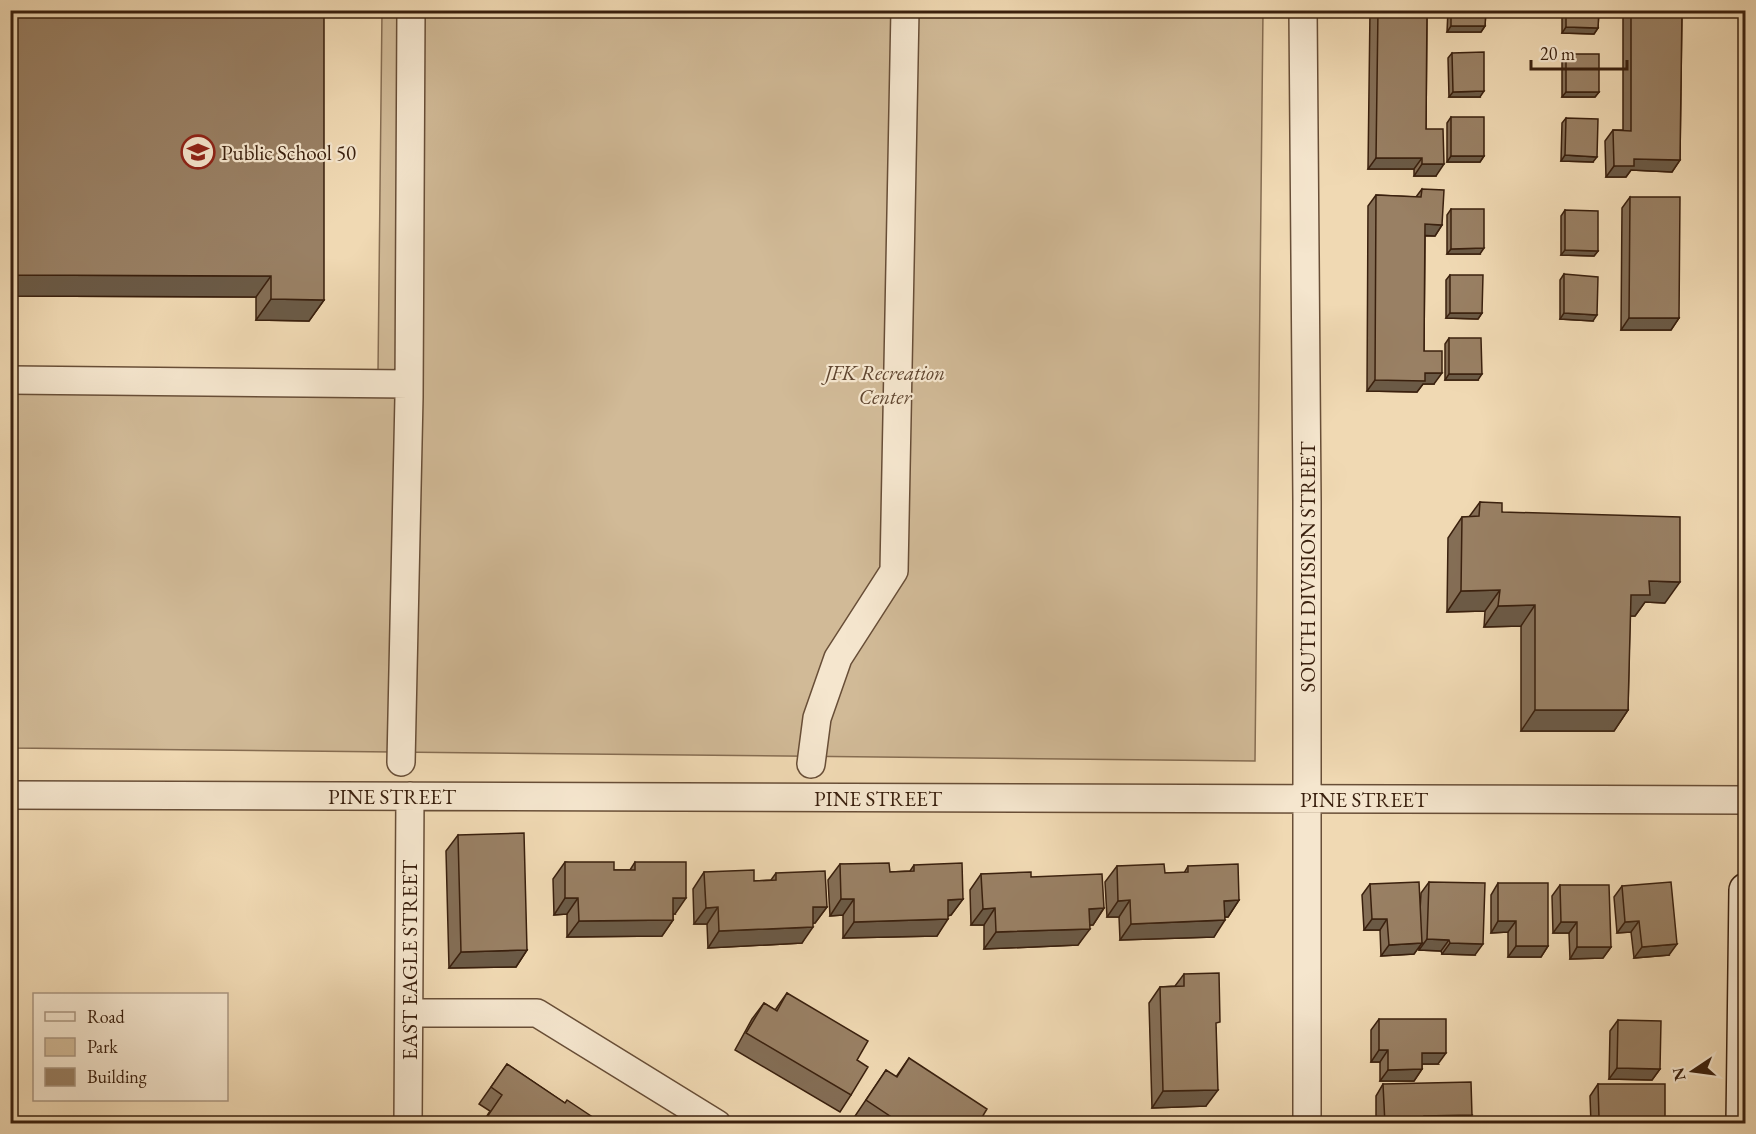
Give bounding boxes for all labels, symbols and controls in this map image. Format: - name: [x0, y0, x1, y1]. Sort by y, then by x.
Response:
- scale bar: [1531, 33, 1627, 71]
- text: 20 m: [1540, 42, 1575, 65]
- school or university icon: Public School 50: [180, 134, 216, 170]
- place label: Public School 50: [221, 139, 356, 166]
- park label: JFK Recreation Center: [821, 359, 945, 410]
- street label: SOUTH DIVISION STREET: [1294, 441, 1321, 693]
- street label: PINE STREET: [328, 783, 457, 810]
- street label: PINE STREET: [814, 785, 943, 812]
- street label: PINE STREET: [1300, 786, 1429, 813]
- street label: EAST EAGLE STREET: [396, 859, 423, 1060]
- legend: [33, 993, 228, 1101]
- text: Road: [87, 1005, 126, 1028]
- text: Park: [87, 1035, 118, 1058]
- north arrow: [1663, 1041, 1723, 1101]
- text: Building: [87, 1065, 147, 1088]
- text: N: [1667, 1066, 1691, 1083]

